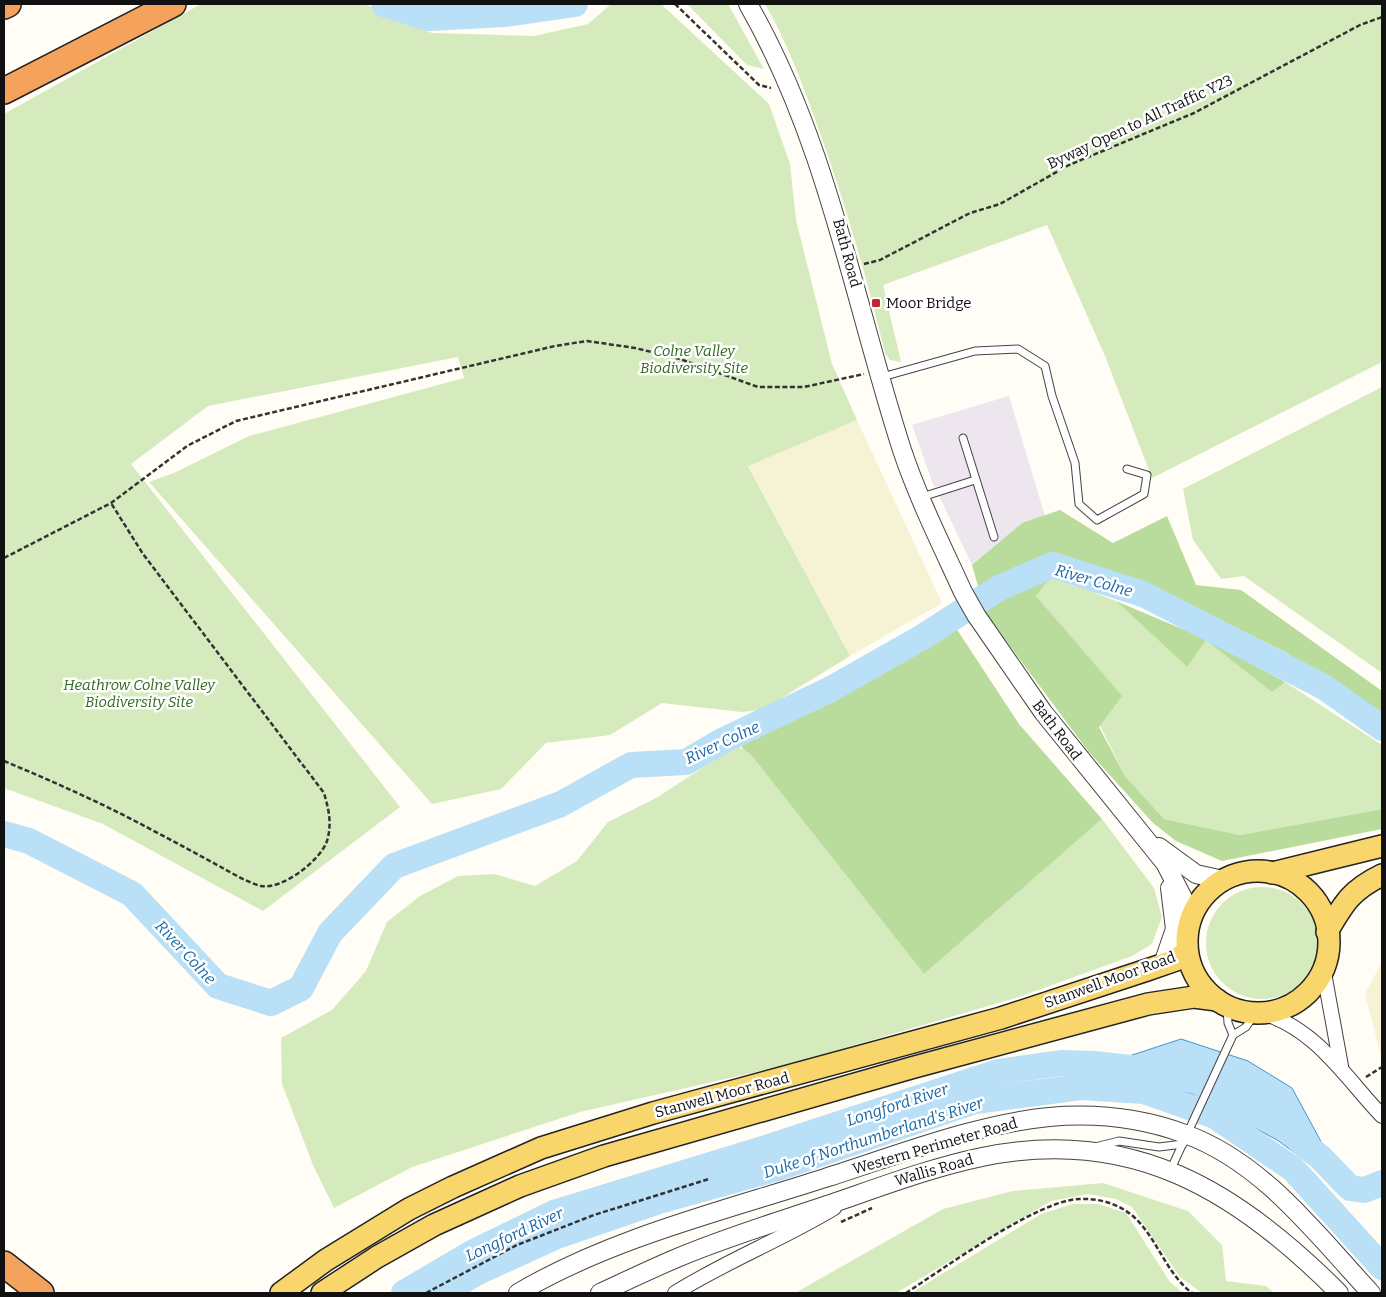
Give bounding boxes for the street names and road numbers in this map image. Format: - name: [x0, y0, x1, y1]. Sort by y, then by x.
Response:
- street label: Byway Open to All Traffic Y23: [1044, 71, 1236, 173]
- street label: Bath Road: [829, 217, 865, 289]
- street label: Bath Road: [1029, 696, 1085, 764]
- street label: Stanwell Moor Road: [1042, 948, 1178, 1012]
- street label: Stanwell Moor Road: [653, 1068, 791, 1122]
- street label: Western Perimeter Road: [850, 1114, 1020, 1178]
- street label: Wallis Road: [893, 1150, 975, 1190]

